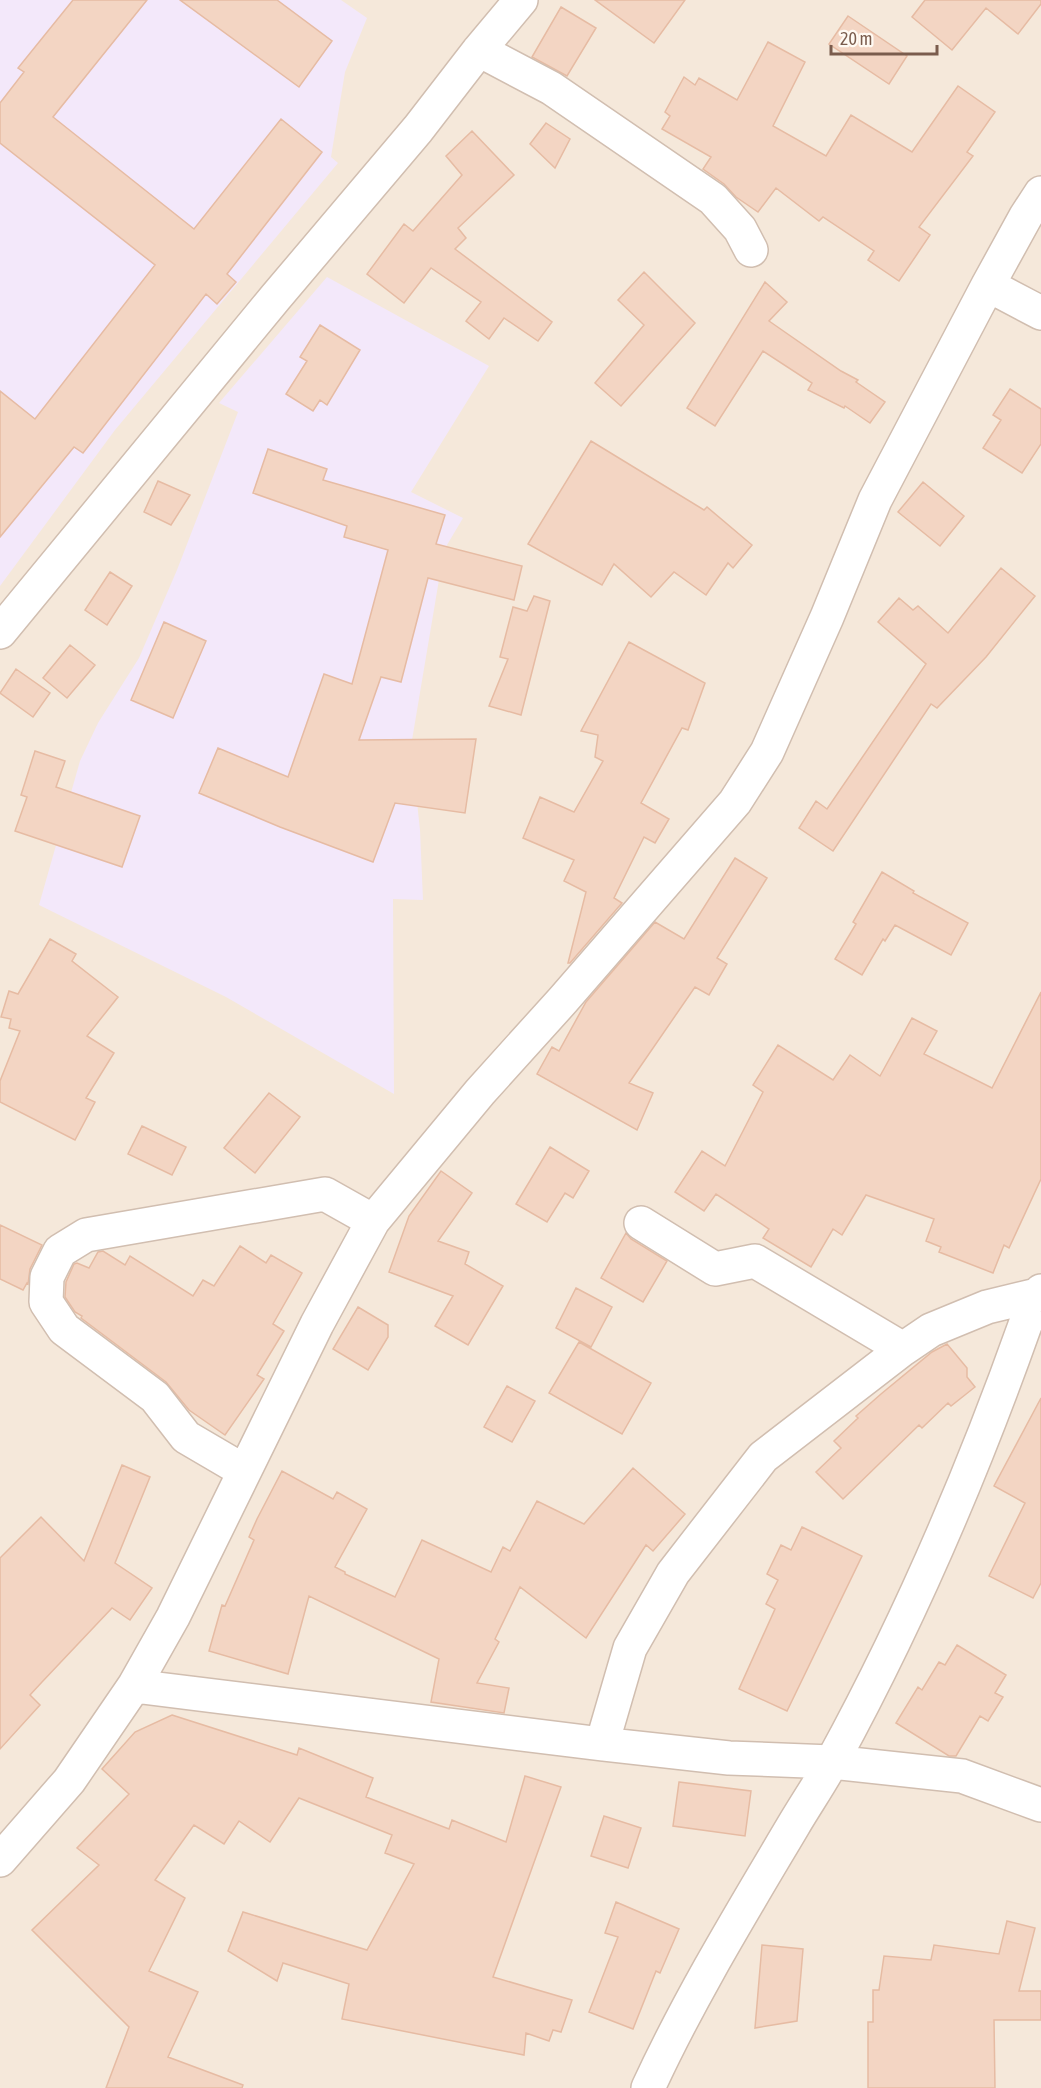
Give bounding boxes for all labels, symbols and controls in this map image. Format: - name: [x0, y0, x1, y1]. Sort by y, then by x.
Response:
- scale bar: [831, 18, 938, 56]
- text: 20 m: [840, 28, 872, 49]

